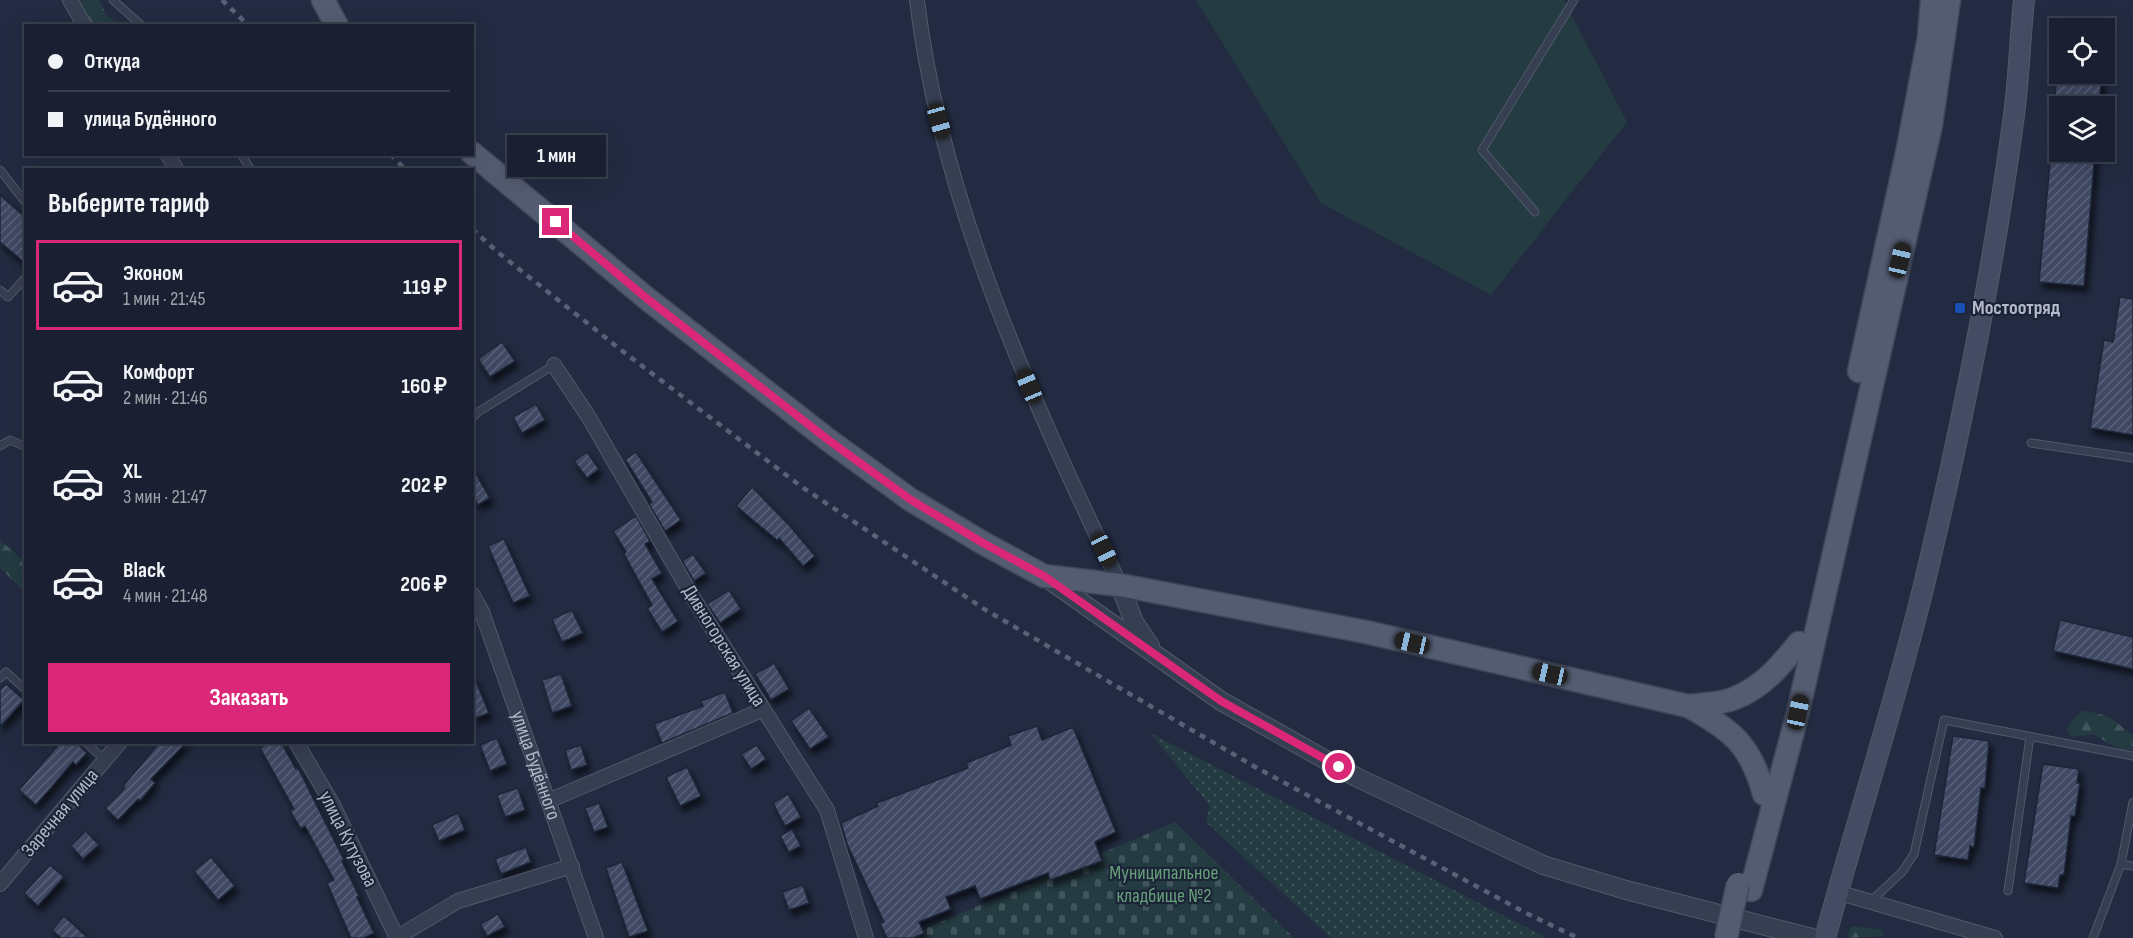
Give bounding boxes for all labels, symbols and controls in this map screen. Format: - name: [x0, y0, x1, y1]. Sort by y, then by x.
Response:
- map controls: [2049, 18, 2115, 162]
- button: locate: [2049, 18, 2115, 84]
- text: Откуда: [84, 48, 140, 75]
- button: layers: [2049, 96, 2115, 162]
- car: [925, 101, 953, 141]
- text: улица Будённого: [84, 106, 217, 133]
- callout: 1 мин: [506, 135, 606, 177]
- text: 1 мин: [537, 144, 576, 168]
- text: Выберите тариф: [48, 188, 210, 220]
- route end: [542, 208, 569, 235]
- car: [1887, 240, 1913, 280]
- icon: car: [51, 258, 105, 312]
- text: Эконом: [123, 260, 183, 287]
- text: 119 ₽: [403, 274, 447, 301]
- text: 1 мин · 21:45: [123, 287, 206, 311]
- place label: Мостоотряд: [1972, 296, 2061, 320]
- marker: Мостоотряд: [1953, 301, 1967, 315]
- icon: car: [51, 357, 105, 411]
- text: Комфорт: [123, 359, 194, 386]
- car: [1014, 366, 1044, 406]
- text: 160 ₽: [401, 373, 447, 400]
- text: 2 мин · 21:46: [123, 386, 207, 410]
- icon: car: [51, 456, 105, 510]
- text: XL: [123, 458, 142, 485]
- text: 202 ₽: [401, 472, 447, 499]
- text: 3 мин · 21:47: [123, 485, 207, 509]
- car: [1088, 530, 1120, 570]
- icon: car: [51, 555, 105, 609]
- text: Black: [123, 557, 165, 584]
- text: 206 ₽: [400, 571, 447, 598]
- street label: Дивногорская улица: [677, 581, 771, 711]
- text: 4 мин · 21:48: [123, 584, 208, 608]
- car: [1392, 630, 1432, 656]
- car: [1530, 661, 1570, 687]
- button: Заказать: [48, 663, 450, 732]
- car: [1785, 693, 1811, 731]
- street label: улица Будённого: [506, 708, 566, 823]
- route start: [1325, 753, 1352, 780]
- street label: Заречная улица: [16, 764, 104, 862]
- street label: улица Кутузова: [314, 787, 382, 891]
- park label: Муниципальное кладбище №2: [1109, 861, 1219, 908]

